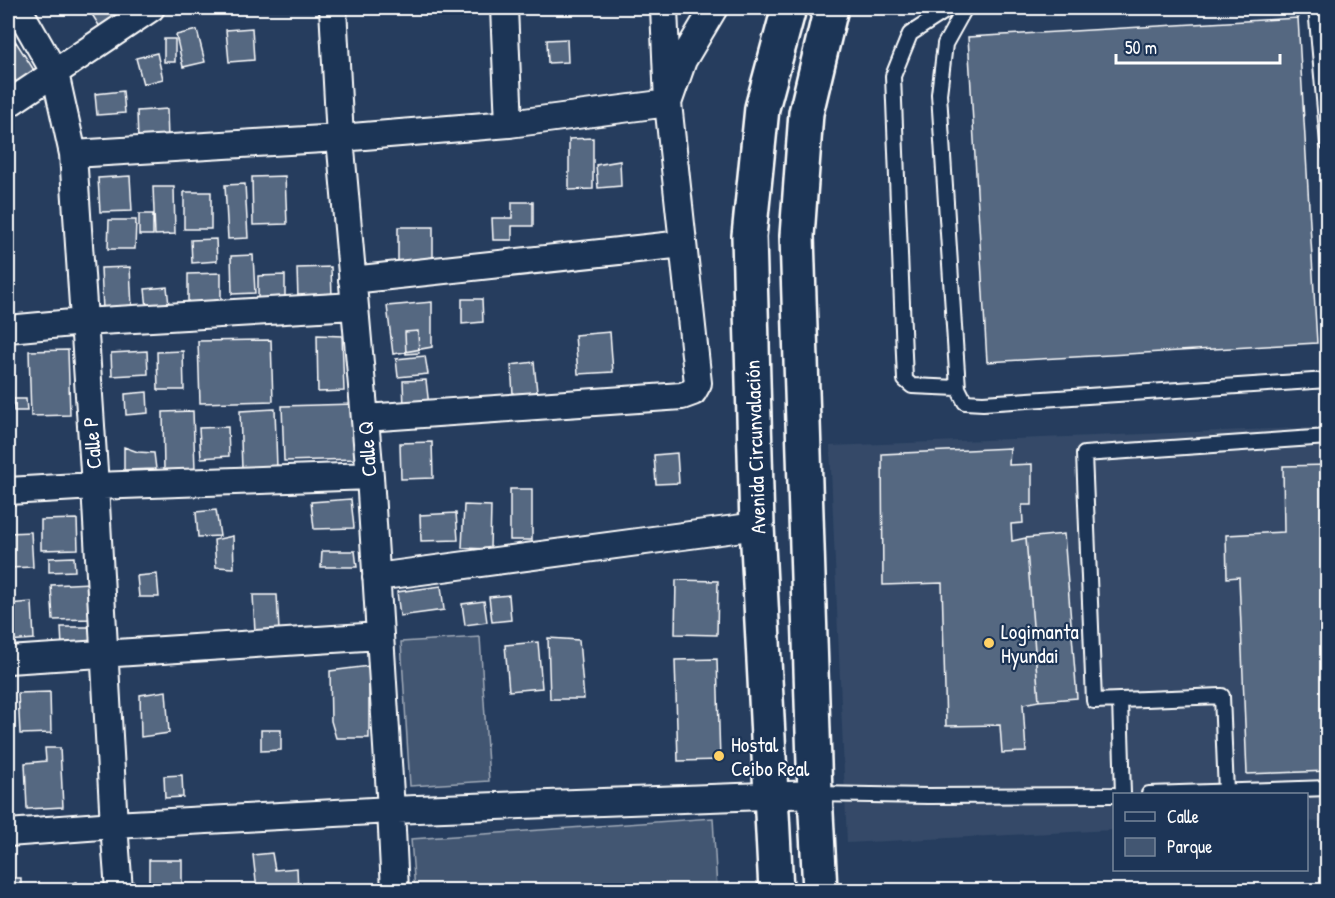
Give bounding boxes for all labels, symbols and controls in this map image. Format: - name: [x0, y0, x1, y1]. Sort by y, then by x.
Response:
- scale bar: [1116, 27, 1280, 65]
- text: 50 m: [1125, 35, 1157, 60]
- street label: Avenida Circunvalación: [737, 360, 773, 534]
- street label: Calle P: [76, 416, 108, 470]
- street label: Calle Q: [351, 420, 383, 478]
- place label: Logimanta Hyundai: [1001, 617, 1079, 670]
- marker: Logimanta Hyundai: [982, 636, 996, 650]
- place label: Hostal Ceibo Real: [731, 730, 810, 783]
- marker: Hostal Ceibo Real: [712, 749, 726, 763]
- legend: [1113, 793, 1308, 871]
- text: Calle: [1167, 804, 1199, 829]
- text: Parque: [1167, 834, 1212, 859]

